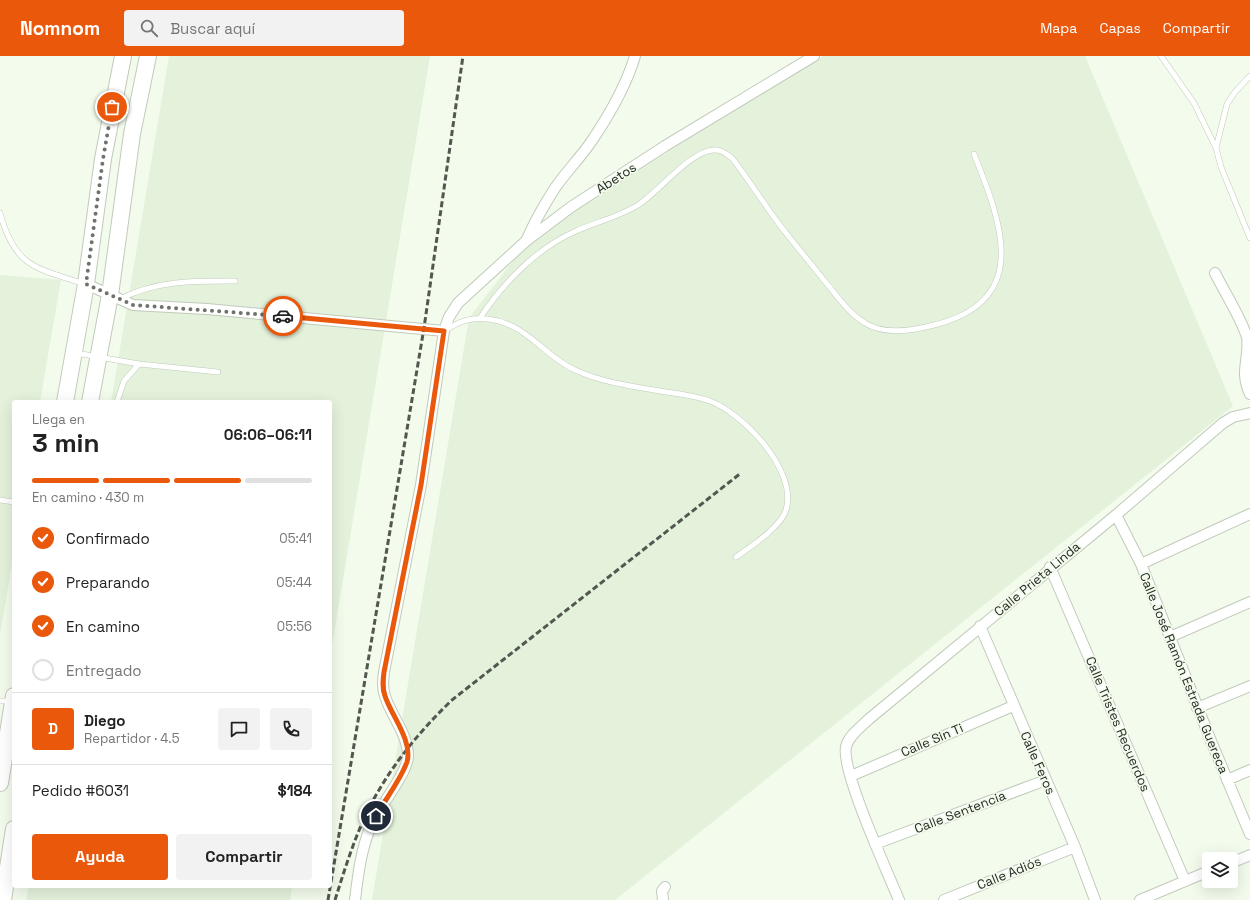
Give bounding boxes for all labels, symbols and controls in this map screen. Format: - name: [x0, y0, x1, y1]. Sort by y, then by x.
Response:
- search box: [124, 10, 404, 46]
- text: Nomnom: [20, 16, 100, 41]
- icon: search: [138, 17, 160, 39]
- text: Buscar aquí: [170, 19, 255, 38]
- text: Mapa: [1040, 19, 1077, 37]
- text: Capas: [1099, 19, 1141, 37]
- text: Compartir: [1163, 19, 1230, 37]
- pin: [95, 90, 129, 124]
- icon: bag: [101, 96, 123, 118]
- street label: Abetos: [593, 159, 639, 197]
- courier: [263, 296, 303, 336]
- icon: car: [272, 305, 294, 327]
- text: Llega en: [32, 411, 85, 428]
- text: 06:06–06:11: [224, 425, 312, 444]
- text: 3 min: [32, 426, 100, 460]
- text: En camino · 430 m: [32, 489, 144, 506]
- icon: check: [32, 527, 54, 549]
- text: Confirmado: [66, 529, 150, 548]
- text: 05:41: [279, 530, 312, 547]
- street label: Calle Prieta Linda: [990, 538, 1084, 620]
- street label: Calle José Ramón Estrada Guereca: [1136, 570, 1232, 777]
- icon: check: [32, 571, 54, 593]
- text: Preparando: [66, 573, 150, 592]
- text: 05:44: [276, 574, 312, 591]
- icon: check: [32, 615, 54, 637]
- text: En camino: [66, 617, 140, 636]
- text: 05:56: [277, 618, 312, 635]
- street label: Calle Tristes Recuerdos: [1082, 654, 1154, 794]
- text: Entregado: [66, 661, 142, 680]
- button: chat: [218, 708, 260, 750]
- button: phone: [270, 708, 312, 750]
- text: Diego: [84, 711, 125, 730]
- text: D: [48, 719, 58, 738]
- street label: Calle Sin Ti: [898, 719, 966, 761]
- street label: Calle Feros: [1017, 729, 1060, 797]
- text: Repartidor · 4.5: [84, 730, 179, 747]
- text: Pedido #6031: [32, 781, 129, 800]
- text: $184: [278, 781, 312, 800]
- street label: Calle Sentencia: [912, 787, 1009, 837]
- pin: [359, 799, 393, 833]
- icon: home: [365, 805, 387, 827]
- button: Ayuda: [32, 834, 168, 880]
- button: Compartir: [176, 834, 312, 880]
- street label: Calle Adiós: [974, 852, 1044, 894]
- map controls: [1202, 852, 1238, 888]
- button: layers: [1202, 852, 1238, 888]

